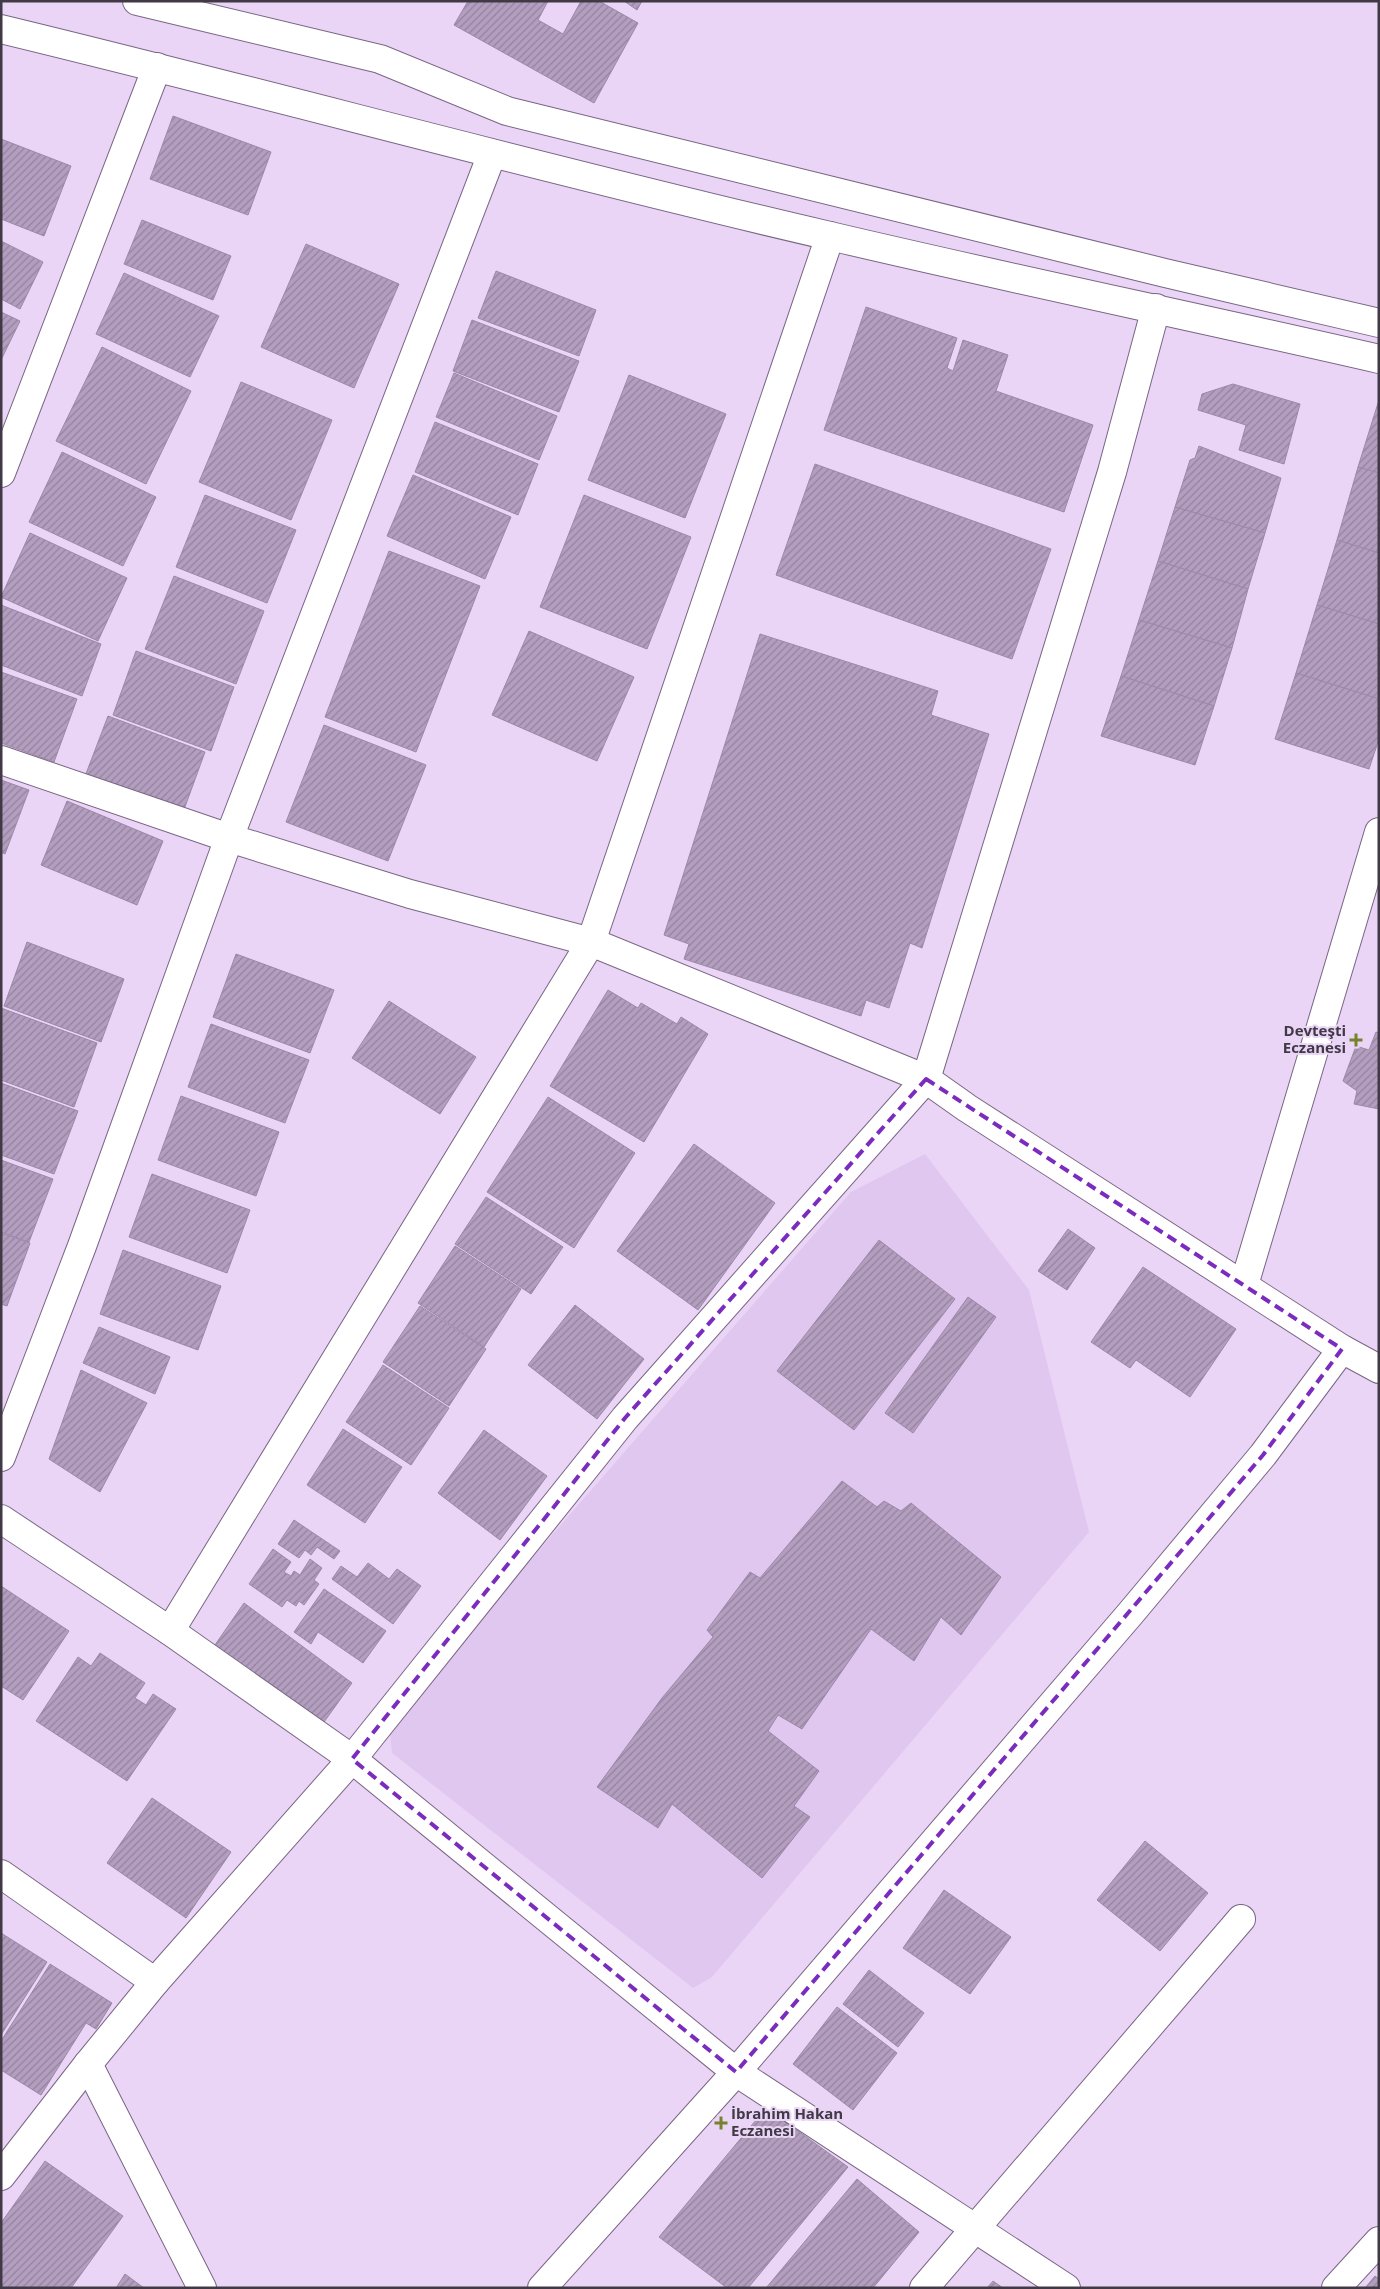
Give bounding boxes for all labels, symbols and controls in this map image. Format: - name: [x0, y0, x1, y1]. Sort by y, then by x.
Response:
- place label: Devteşti Eczanesi: [1283, 1020, 1346, 1057]
- marker: Devteşti Eczanesi: [1350, 1034, 1362, 1046]
- place label: İbrahim Hakan Eczanesi: [731, 2103, 843, 2140]
- marker: İbrahim Hakan Eczanesi: [715, 2117, 727, 2129]

